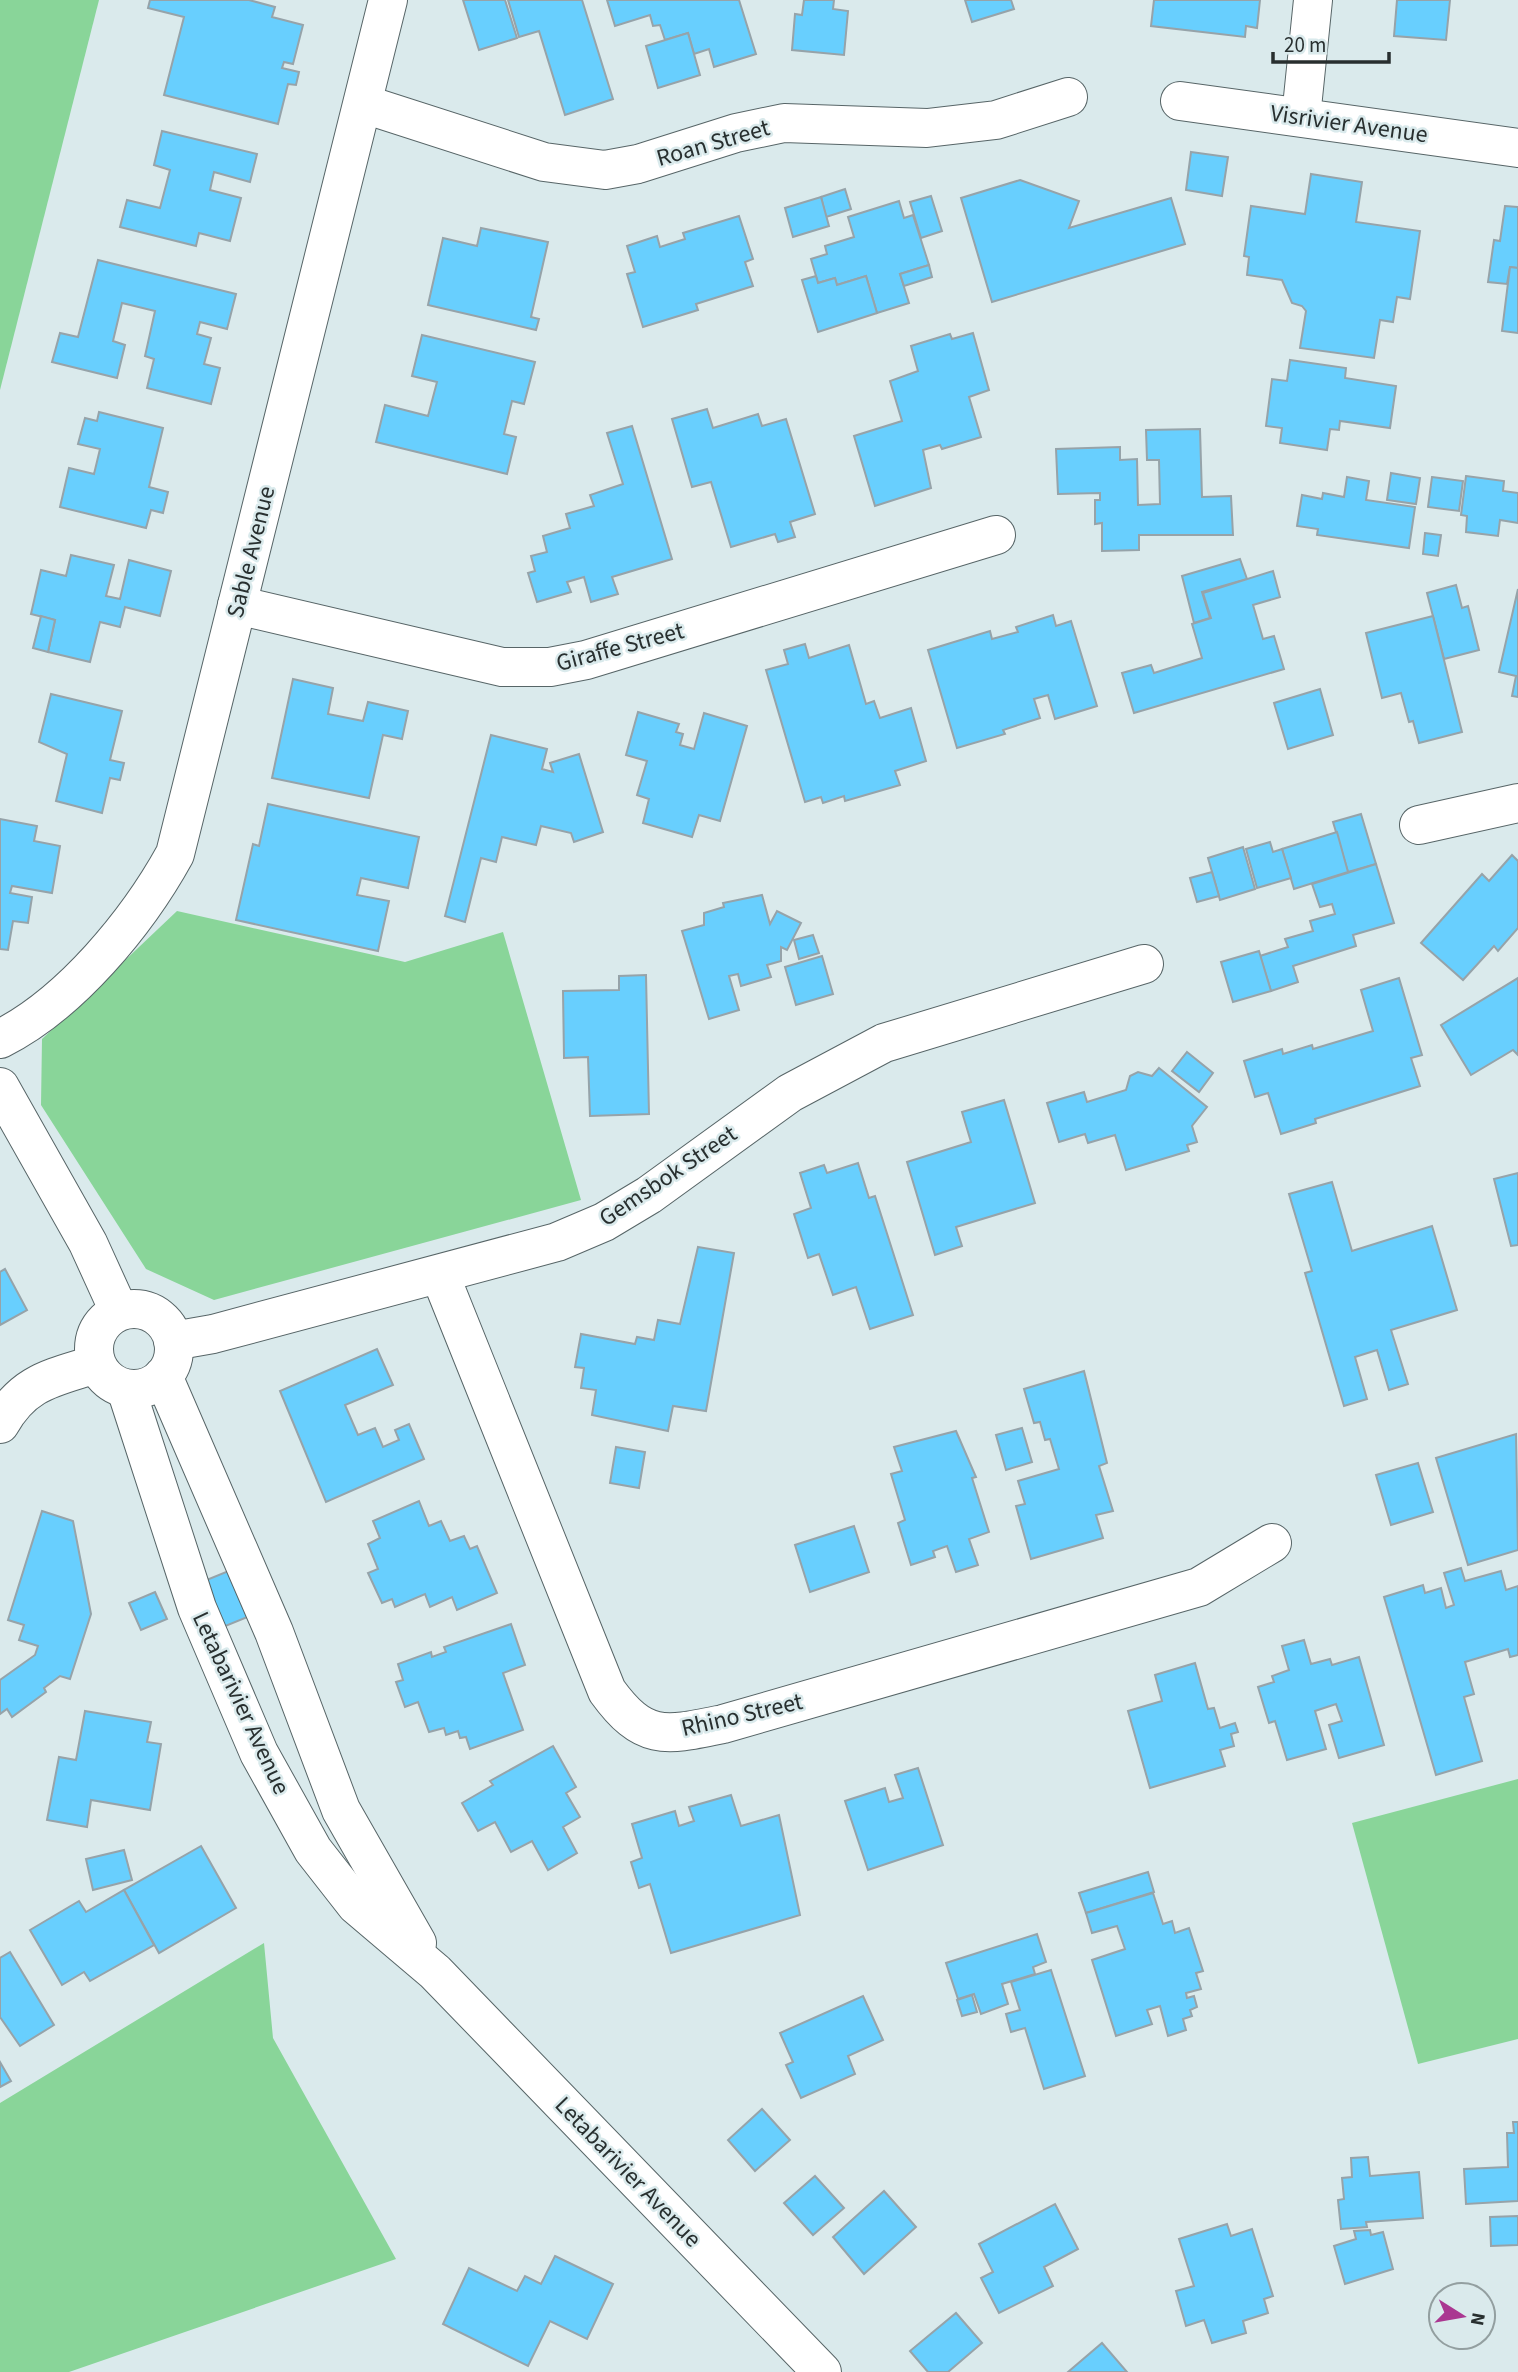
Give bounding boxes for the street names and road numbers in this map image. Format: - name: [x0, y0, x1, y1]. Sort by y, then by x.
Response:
- street label: Visrivier Avenue: [1268, 96, 1430, 152]
- street label: Roan Street: [652, 110, 774, 176]
- street label: Sable Avenue: [218, 482, 284, 622]
- street label: Giraffe Street: [552, 613, 688, 681]
- street label: Gemsbok Street: [592, 1117, 744, 1235]
- street label: Letabarivier Avenue: [183, 1606, 299, 1800]
- street label: Rhino Street: [678, 1684, 806, 1746]
- street label: Letabarivier Avenue: [547, 2089, 709, 2255]

